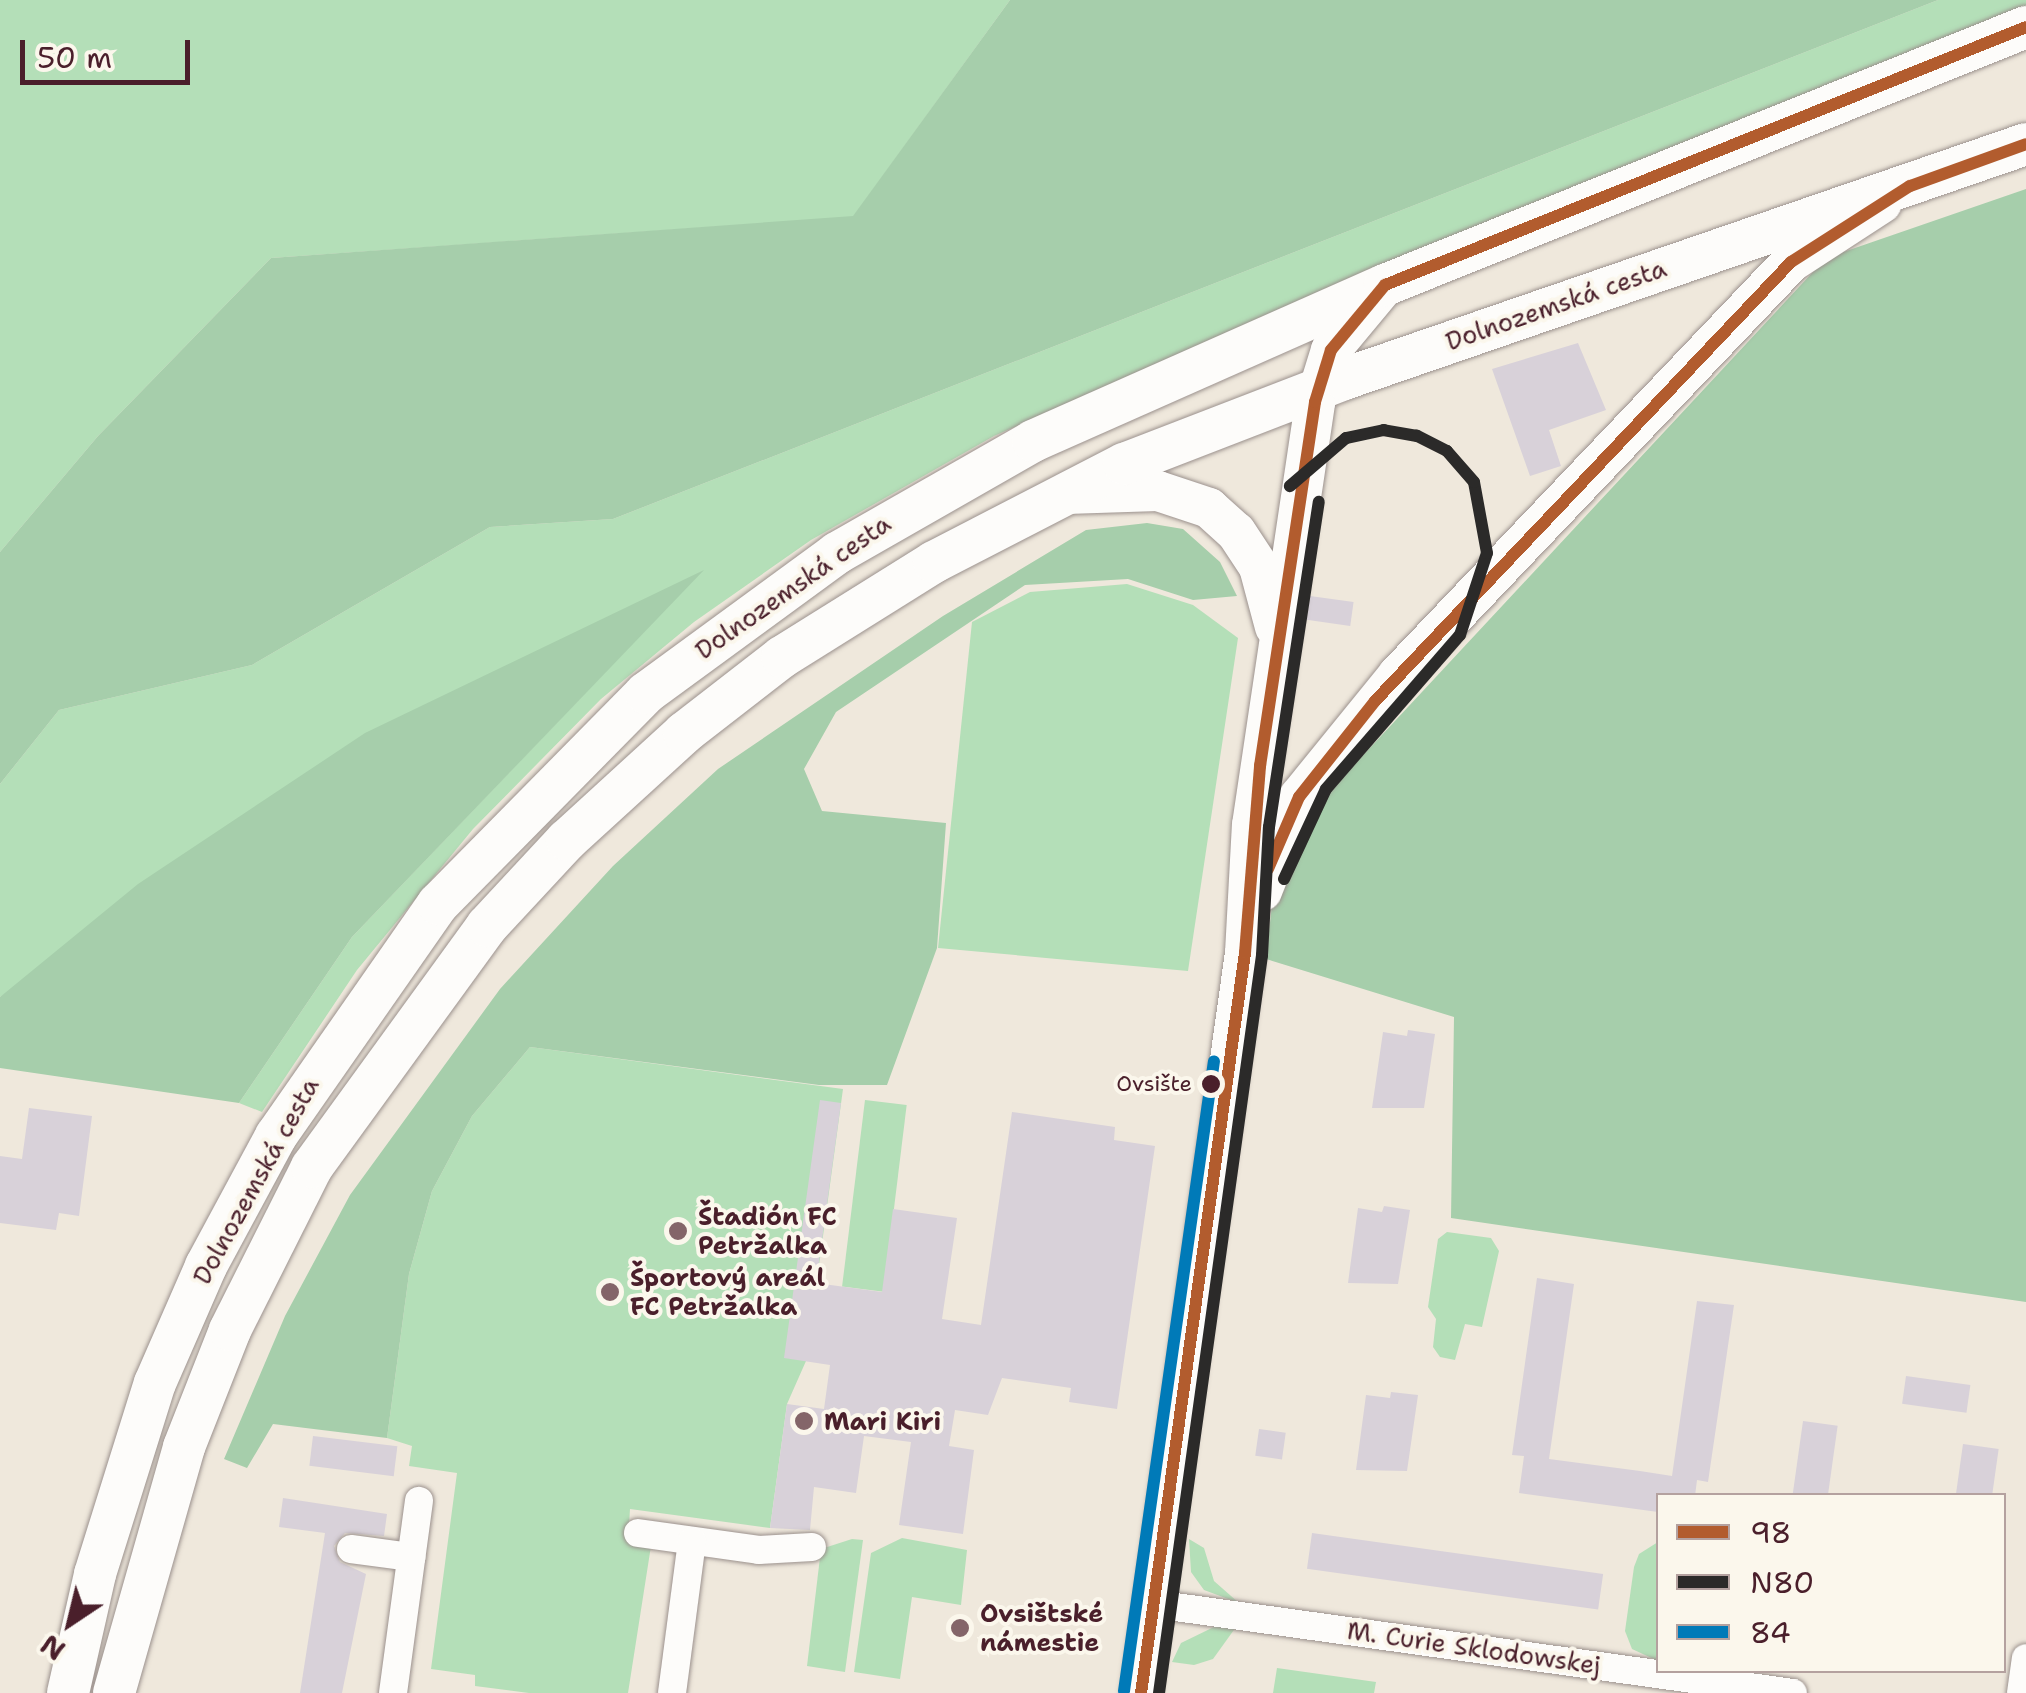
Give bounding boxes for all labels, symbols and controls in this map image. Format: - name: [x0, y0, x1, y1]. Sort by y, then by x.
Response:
- scale bar: [25, 20, 195, 82]
- text: 50 m: [37, 37, 112, 78]
- street label: Dolnozemská cesta: [1442, 253, 1670, 357]
- street label: Dolnozemská cesta: [690, 508, 896, 666]
- place label: Ovsište: [1116, 1071, 1192, 1097]
- street label: Dolnozemská cesta: [187, 1073, 325, 1289]
- marker: Ovsište: [1201, 1074, 1221, 1094]
- place label: Štadión FC Petržalka: [698, 1202, 837, 1261]
- marker: Štadión FC Petržalka: [667, 1220, 689, 1242]
- place label: Športový areál FC Petržalka: [630, 1263, 825, 1322]
- marker: Športový areál FC Petržalka: [599, 1281, 621, 1303]
- place label: Mari Kiri: [824, 1406, 941, 1436]
- marker: Mari Kiri: [793, 1410, 815, 1432]
- legend: [1656, 1493, 2006, 1673]
- text: 98: [1750, 1512, 1792, 1553]
- text: N80: [1750, 1562, 1814, 1603]
- north arrow: [20, 1573, 120, 1673]
- place label: Ovsištské námestie: [980, 1599, 1103, 1658]
- text: 84: [1750, 1612, 1791, 1653]
- street label: M. Curie Sklodowskej: [1345, 1615, 1603, 1681]
- marker: Ovsištské námestie: [949, 1617, 971, 1639]
- text: N: [33, 1626, 73, 1670]

